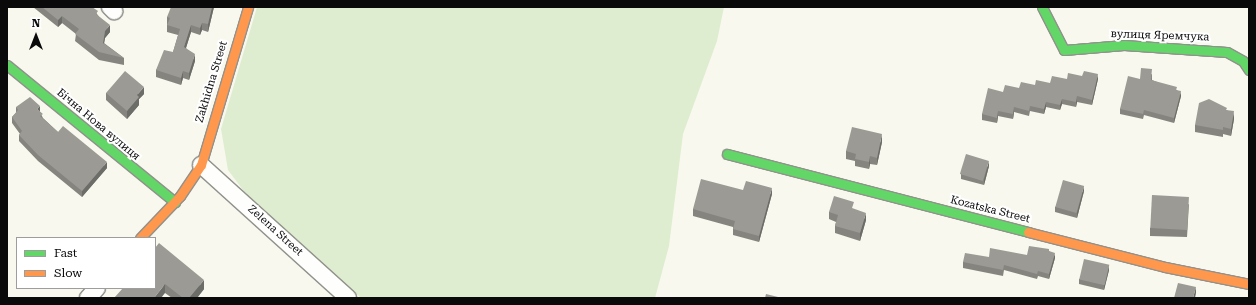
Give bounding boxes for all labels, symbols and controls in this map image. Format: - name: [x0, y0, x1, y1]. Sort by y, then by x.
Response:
- north arrow: [16, 16, 56, 56]
- text: N: [32, 17, 40, 30]
- street label: вулиця Яремчука: [1110, 28, 1210, 44]
- street label: Zakhidna Street: [193, 40, 231, 124]
- street label: Бічна Нова вулиця: [54, 86, 142, 164]
- street label: Kozatska Street: [949, 194, 1031, 226]
- street label: Zelena Street: [245, 203, 305, 259]
- legend: [16, 237, 156, 289]
- text: Fast: [54, 246, 77, 260]
- text: Slow: [54, 266, 82, 280]

